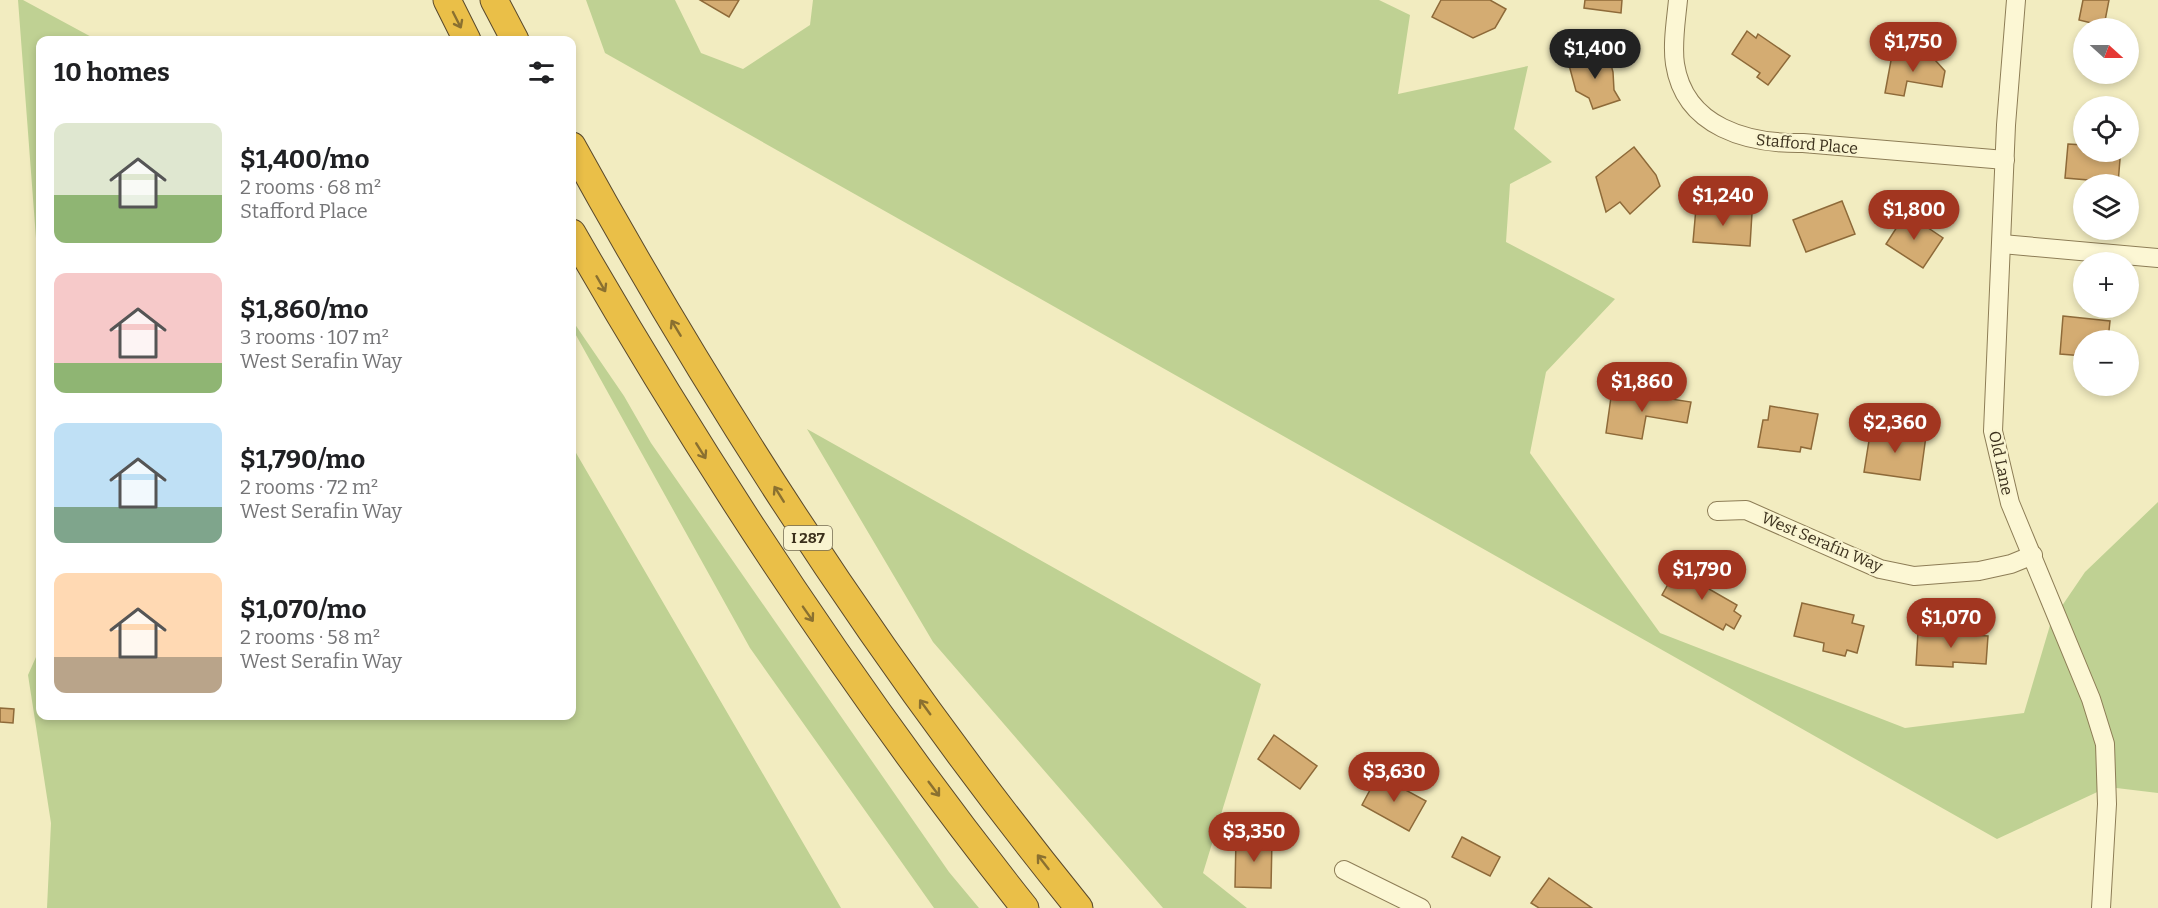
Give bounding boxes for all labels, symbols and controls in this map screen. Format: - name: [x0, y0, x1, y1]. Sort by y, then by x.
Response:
- one-way arrow: [452, 11, 463, 29]
- north arrow: [2073, 18, 2139, 84]
- map controls: [2073, 18, 2139, 396]
- pin: $1,750: [1864, 22, 1962, 73]
- pin: $1,400: [1546, 29, 1644, 80]
- text: $1,750: [1884, 29, 1942, 53]
- text: $1,400: [1564, 36, 1626, 60]
- icon: filters: [525, 56, 558, 89]
- text: 10 homes: [54, 57, 170, 88]
- button: locate: [2073, 96, 2139, 162]
- street label: Stafford Place: [1755, 130, 1859, 158]
- text: $1,400/mo: [240, 144, 369, 175]
- icon: home: [102, 147, 174, 219]
- button: layers: [2073, 174, 2139, 240]
- text: 2 rooms · 68 m²: [240, 175, 381, 199]
- pin: $1,240: [1674, 176, 1772, 227]
- text: $1,240: [1692, 183, 1754, 207]
- pin: $1,800: [1865, 190, 1963, 241]
- text: $1,800: [1882, 197, 1946, 221]
- text: Stafford Place: [240, 199, 368, 223]
- button: +: [2073, 252, 2139, 318]
- one-way arrow: [595, 275, 607, 292]
- text: $1,860/mo: [240, 294, 369, 325]
- icon: home: [102, 297, 174, 369]
- one-way arrow: [670, 320, 682, 337]
- text: 3 rooms · 107 m²: [240, 325, 389, 349]
- button: −: [2073, 330, 2139, 396]
- text: West Serafin Way: [240, 349, 402, 373]
- pin: $1,860: [1593, 362, 1691, 413]
- text: $1,860: [1611, 369, 1673, 393]
- pin: $2,360: [1846, 403, 1944, 454]
- text: $2,360: [1863, 410, 1927, 434]
- street label: Old Lane: [1985, 429, 2017, 497]
- one-way arrow: [696, 442, 708, 459]
- text: $1,790/mo: [240, 444, 365, 475]
- icon: home: [102, 447, 174, 519]
- text: 2 rooms · 72 m²: [240, 475, 378, 499]
- one-way arrow: [773, 486, 785, 503]
- text: West Serafin Way: [240, 499, 402, 523]
- street label: West Serafin Way: [1759, 508, 1886, 576]
- road number: I 287: [784, 526, 832, 550]
- pin: $1,790: [1653, 550, 1751, 601]
- text: $1,790: [1672, 557, 1732, 581]
- text: $1,070/mo: [240, 594, 367, 625]
- icon: home: [102, 597, 174, 669]
- pin: $1,070: [1902, 598, 2000, 649]
- one-way arrow: [802, 605, 814, 621]
- text: $1,070: [1921, 605, 1981, 629]
- text: 2 rooms · 58 m²: [240, 625, 380, 649]
- text: West Serafin Way: [240, 649, 402, 673]
- one-way arrow: [919, 699, 932, 715]
- pin: $3,630: [1345, 752, 1443, 803]
- text: $3,630: [1362, 759, 1426, 783]
- one-way arrow: [927, 781, 940, 797]
- pin: $3,350: [1205, 812, 1303, 863]
- text: $3,350: [1223, 819, 1285, 843]
- one-way arrow: [1036, 855, 1049, 871]

